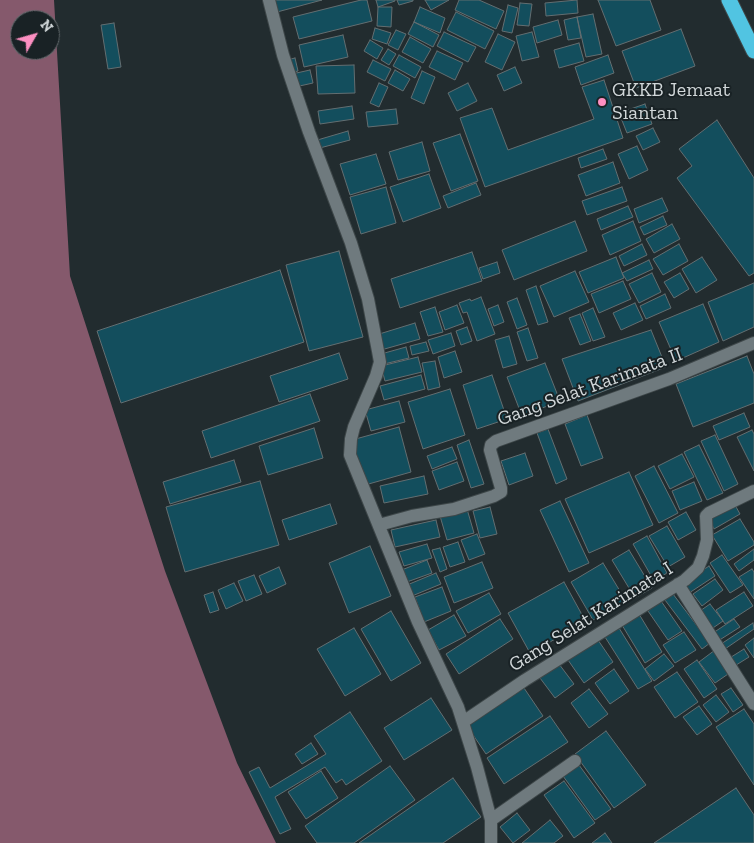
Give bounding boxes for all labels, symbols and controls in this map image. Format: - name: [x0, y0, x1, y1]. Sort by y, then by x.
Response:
- north arrow: [10, 10, 60, 60]
- text: N: [36, 17, 56, 35]
- place label: GKKB Jemaat Siantan: [612, 78, 730, 125]
- marker: GKKB Jemaat Siantan: [596, 96, 608, 108]
- street label: Gang Selat Karimata II: [494, 342, 686, 432]
- street label: Gang Selat Karimata I: [505, 557, 677, 677]

